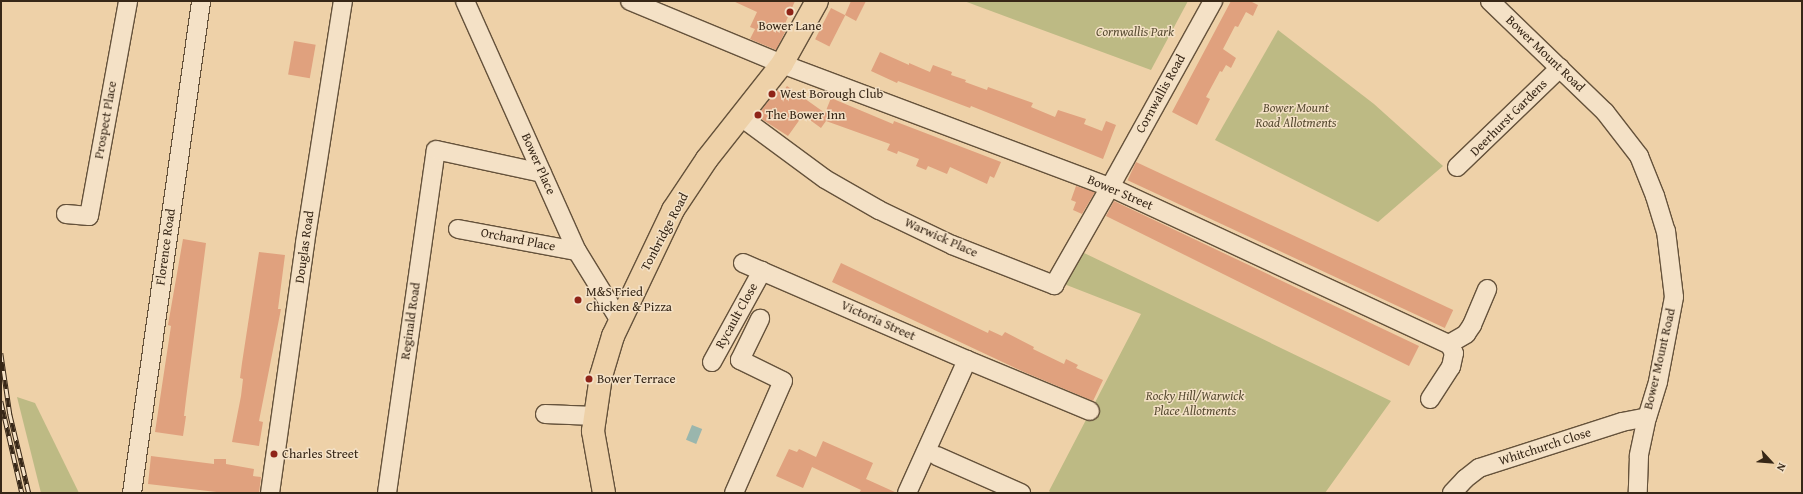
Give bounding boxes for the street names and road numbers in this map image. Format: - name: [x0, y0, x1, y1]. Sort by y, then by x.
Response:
- street label: Bower Mount Road: [1502, 12, 1588, 96]
- street label: Cornwallis Road: [1133, 52, 1189, 136]
- street label: Deerhurst Gardens: [1467, 76, 1551, 160]
- street label: Prospect Place: [91, 80, 121, 160]
- street label: Bower Place: [518, 131, 558, 197]
- street label: Bower Street: [1085, 172, 1155, 214]
- street label: Tonbridge Road: [638, 190, 692, 274]
- street label: Florence Road: [153, 208, 179, 286]
- street label: Douglas Road: [292, 210, 318, 284]
- street label: Warwick Place: [902, 215, 980, 261]
- street label: Orchard Place: [479, 225, 557, 255]
- street label: Rycault Close: [713, 280, 761, 352]
- street label: Reginald Road: [398, 281, 424, 361]
- street label: Victoria Street: [838, 298, 918, 344]
- street label: Bower Mount Road: [1641, 307, 1679, 411]
- street label: Whitchurch Close: [1497, 425, 1593, 469]

